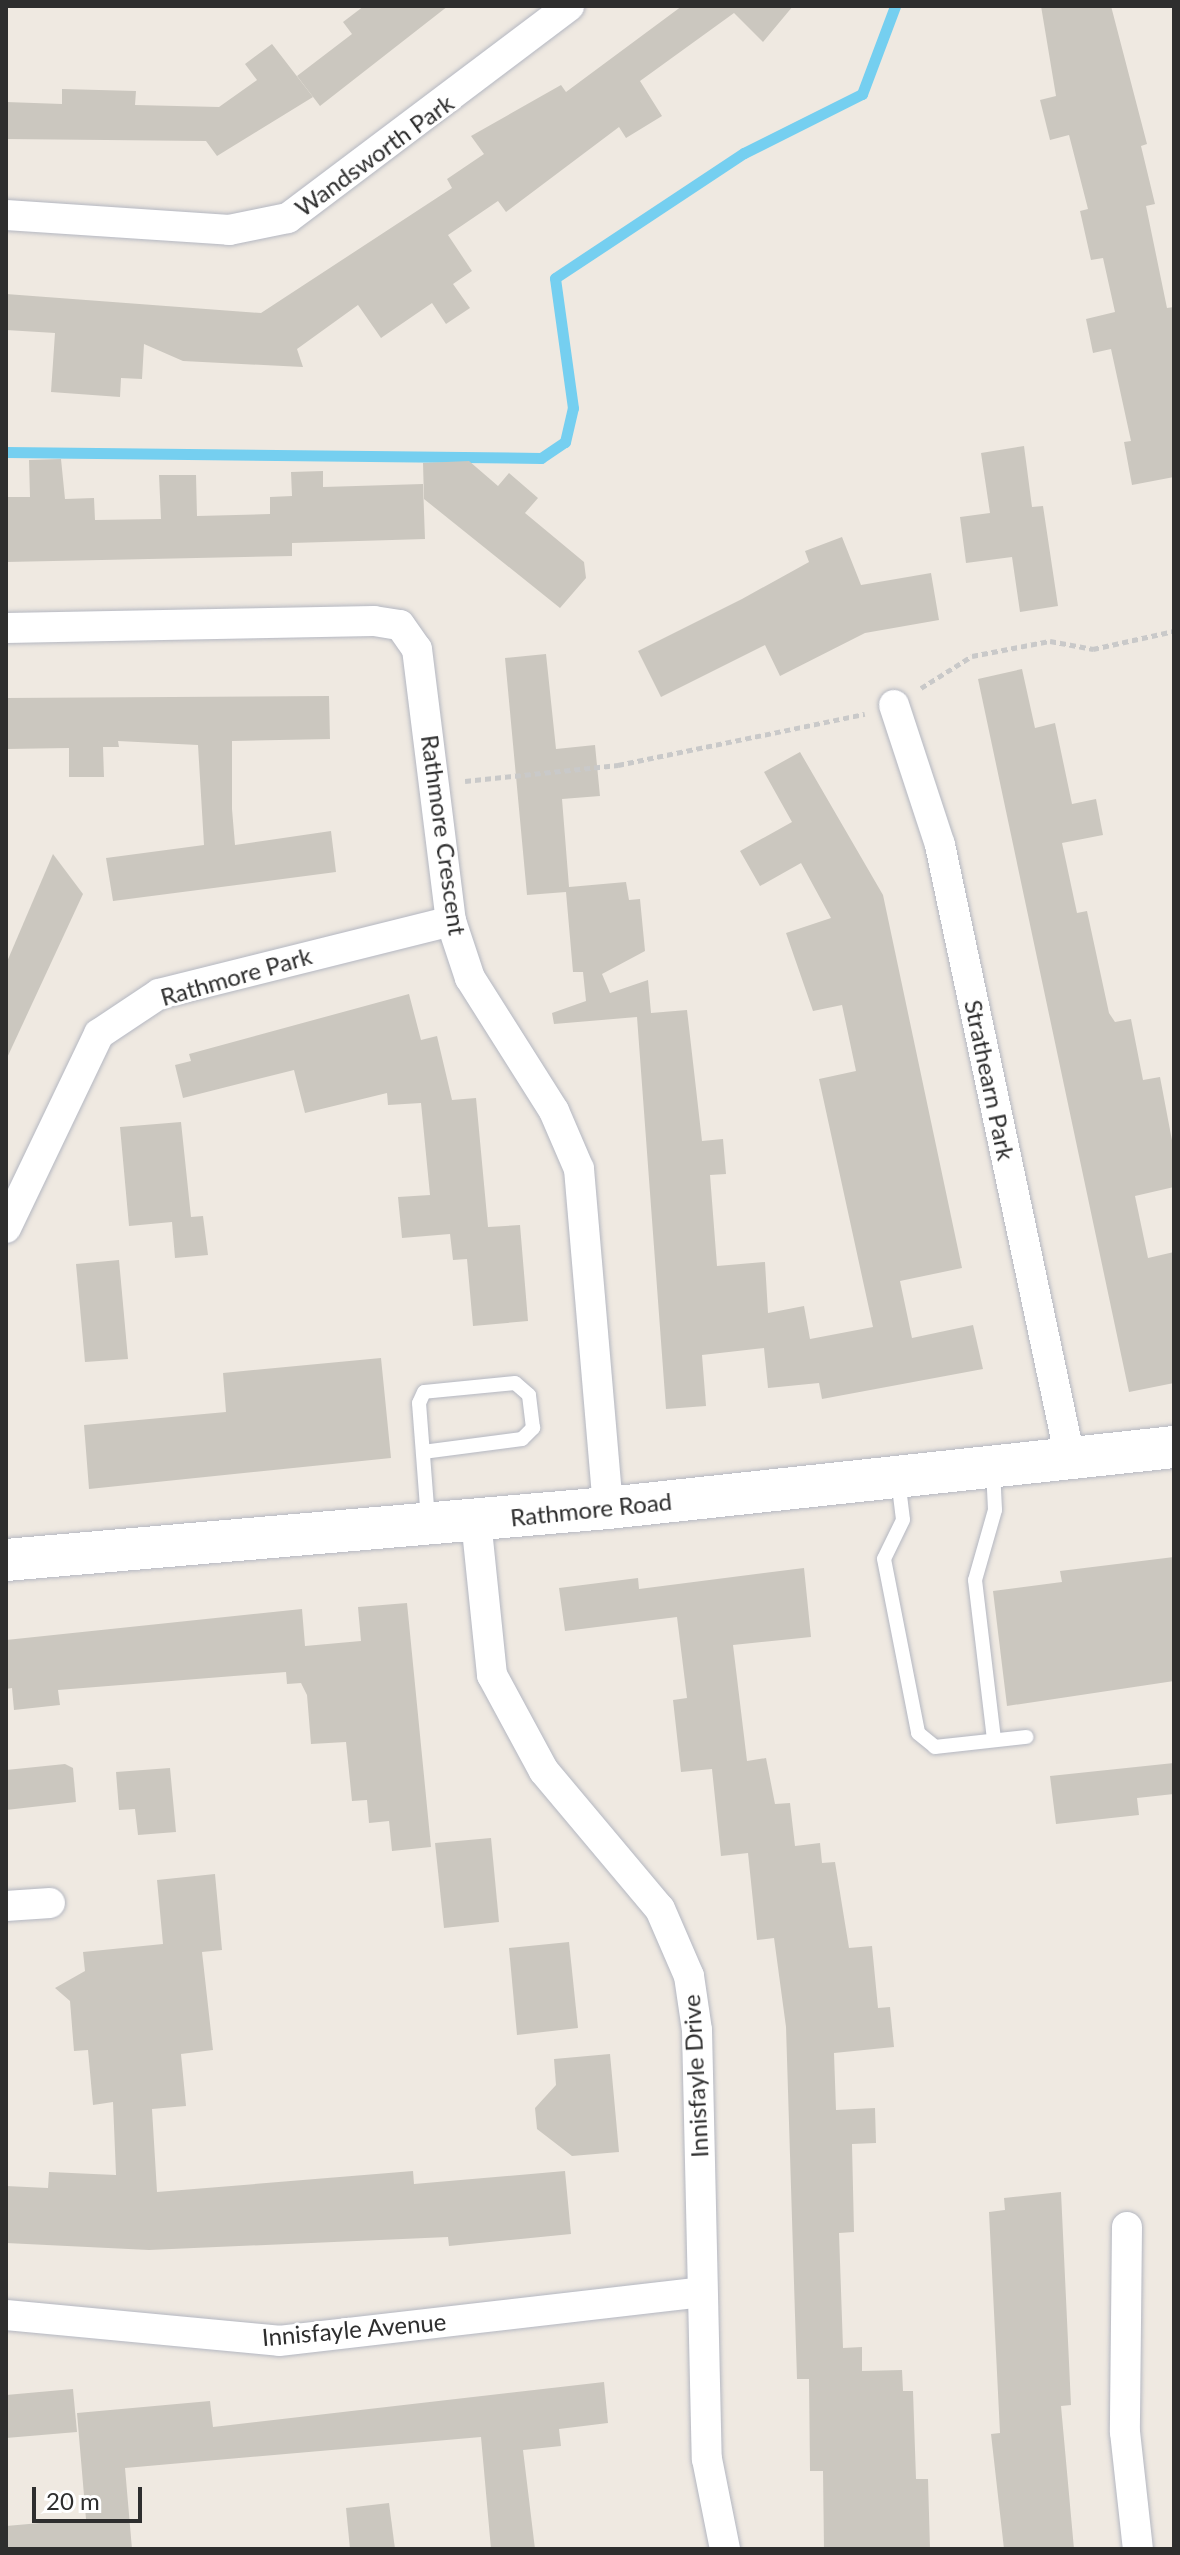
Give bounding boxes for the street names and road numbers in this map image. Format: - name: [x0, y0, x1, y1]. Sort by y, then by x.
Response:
- street label: Wandsworth Park: [289, 88, 459, 222]
- street label: Rathmore Crescent: [416, 733, 472, 937]
- street label: Rathmore Park: [157, 941, 315, 1011]
- street label: Strathearn Park: [959, 997, 1021, 1163]
- street label: Rathmore Road: [509, 1486, 673, 1532]
- street label: Innisfayle Drive: [676, 1994, 714, 2158]
- street label: Innisfayle Avenue: [260, 2307, 448, 2351]

